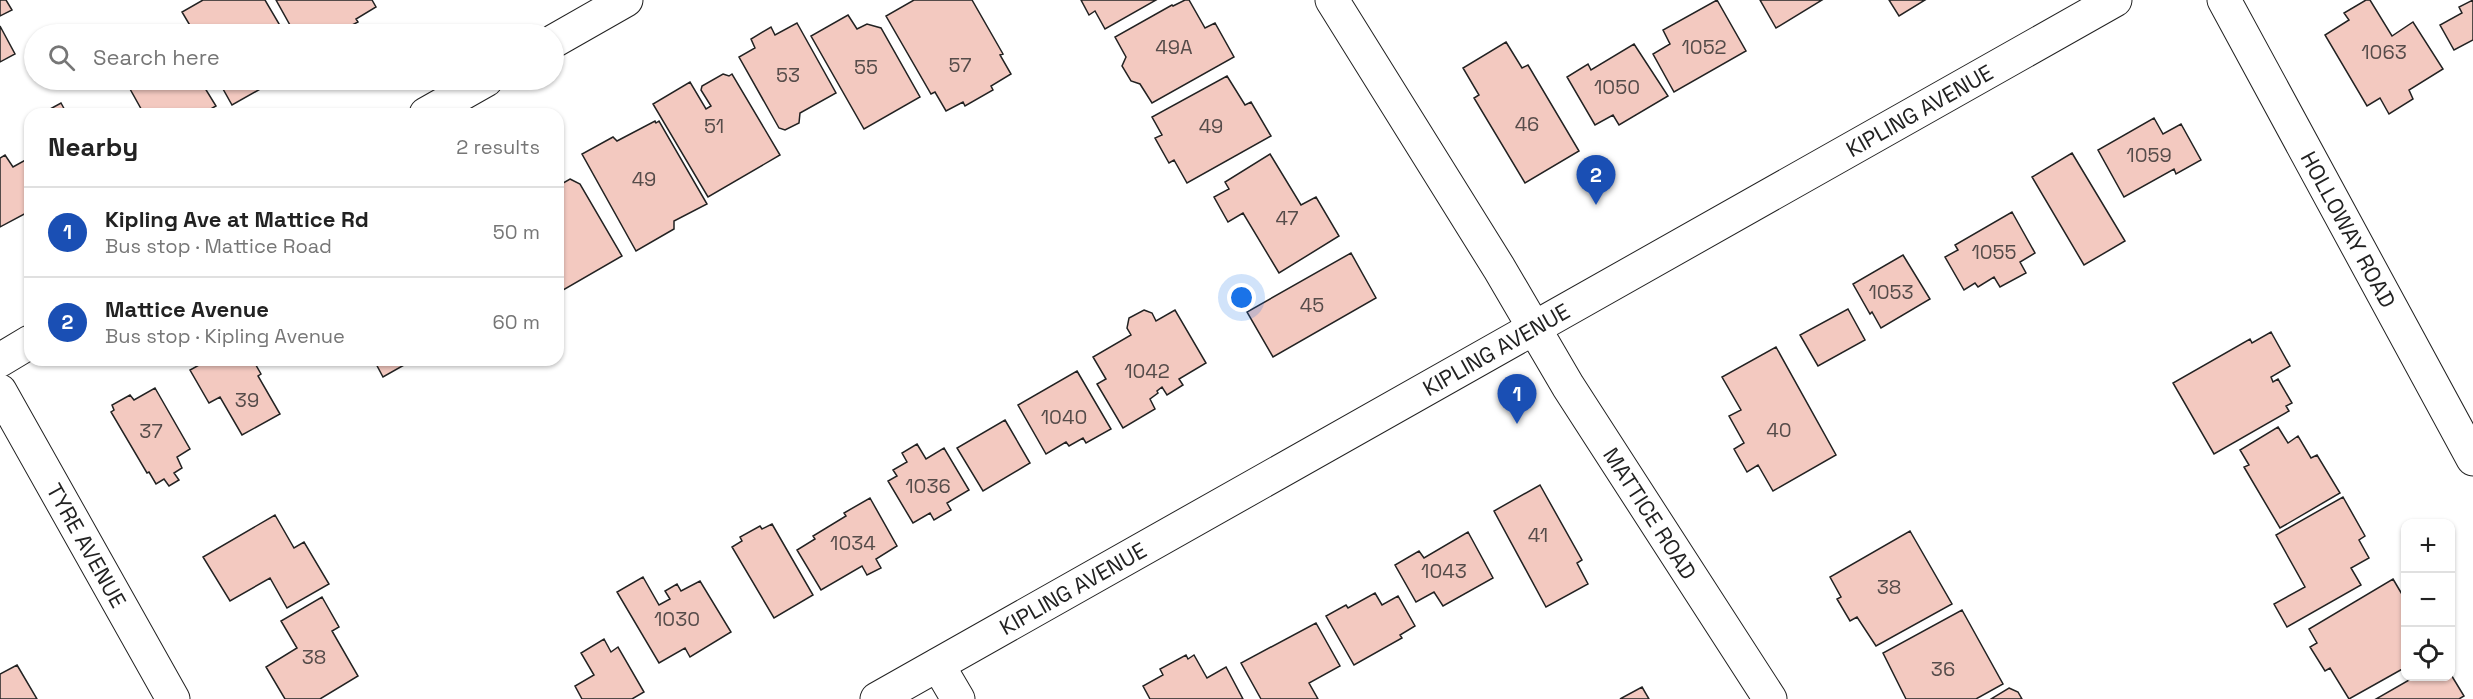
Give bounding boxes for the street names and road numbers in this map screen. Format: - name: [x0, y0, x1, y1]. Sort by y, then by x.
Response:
- street label: KIPLING AVENUE: [1841, 58, 1998, 163]
- street label: HOLLOWAY ROAD: [2295, 146, 2402, 313]
- street label: KIPLING AVENUE: [1418, 297, 1575, 402]
- street label: MATTICE ROAD: [1597, 442, 1703, 585]
- street label: TYRE AVENUE: [41, 478, 133, 613]
- street label: KIPLING AVENUE: [995, 536, 1151, 641]

